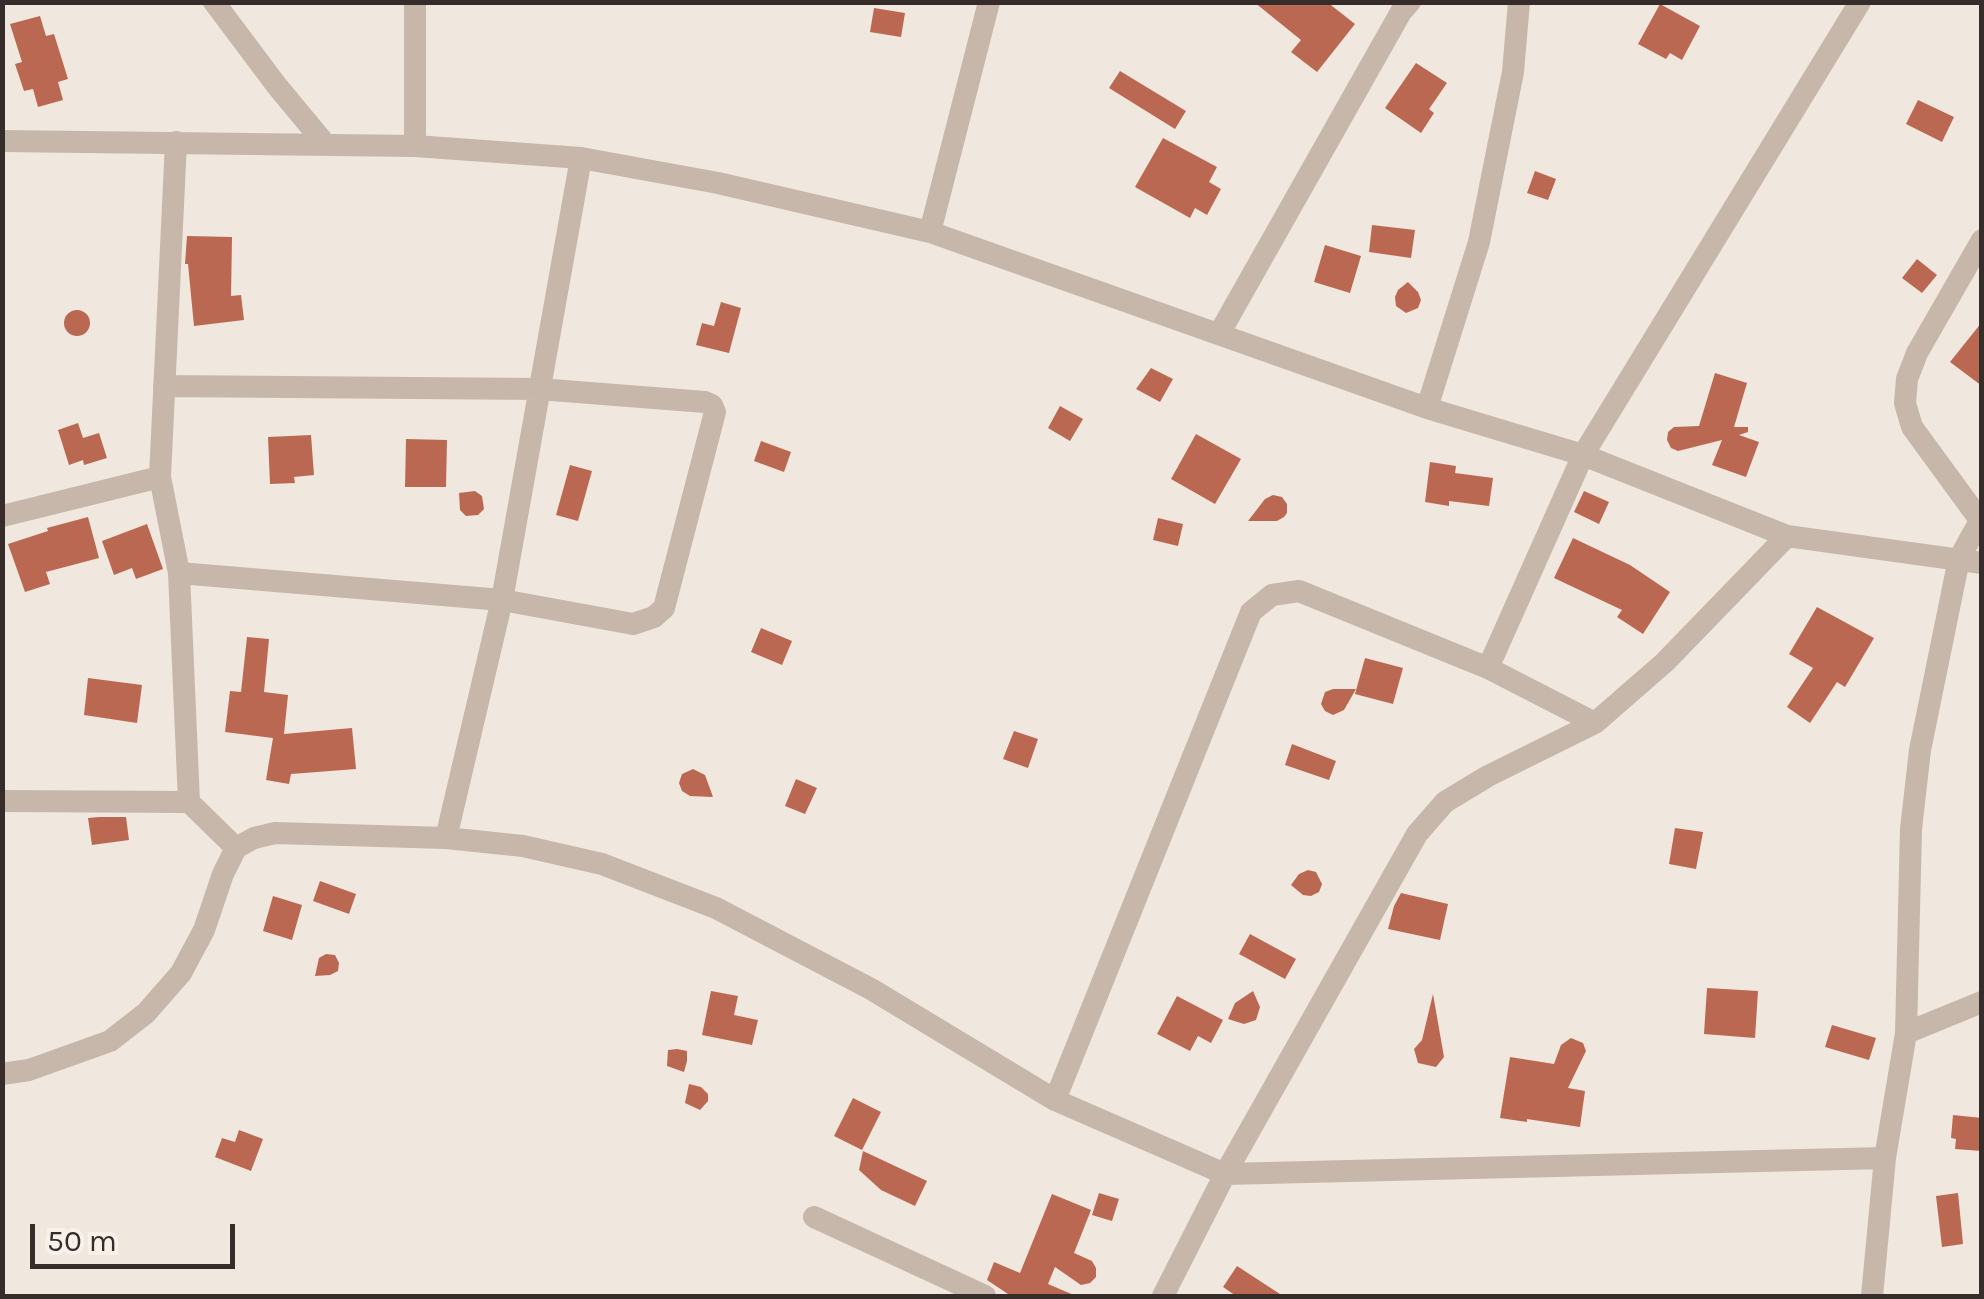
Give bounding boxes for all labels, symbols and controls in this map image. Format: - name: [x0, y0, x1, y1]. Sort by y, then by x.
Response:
- scale bar: [35, 1204, 240, 1266]
- text: 50 m: [47, 1223, 117, 1259]

